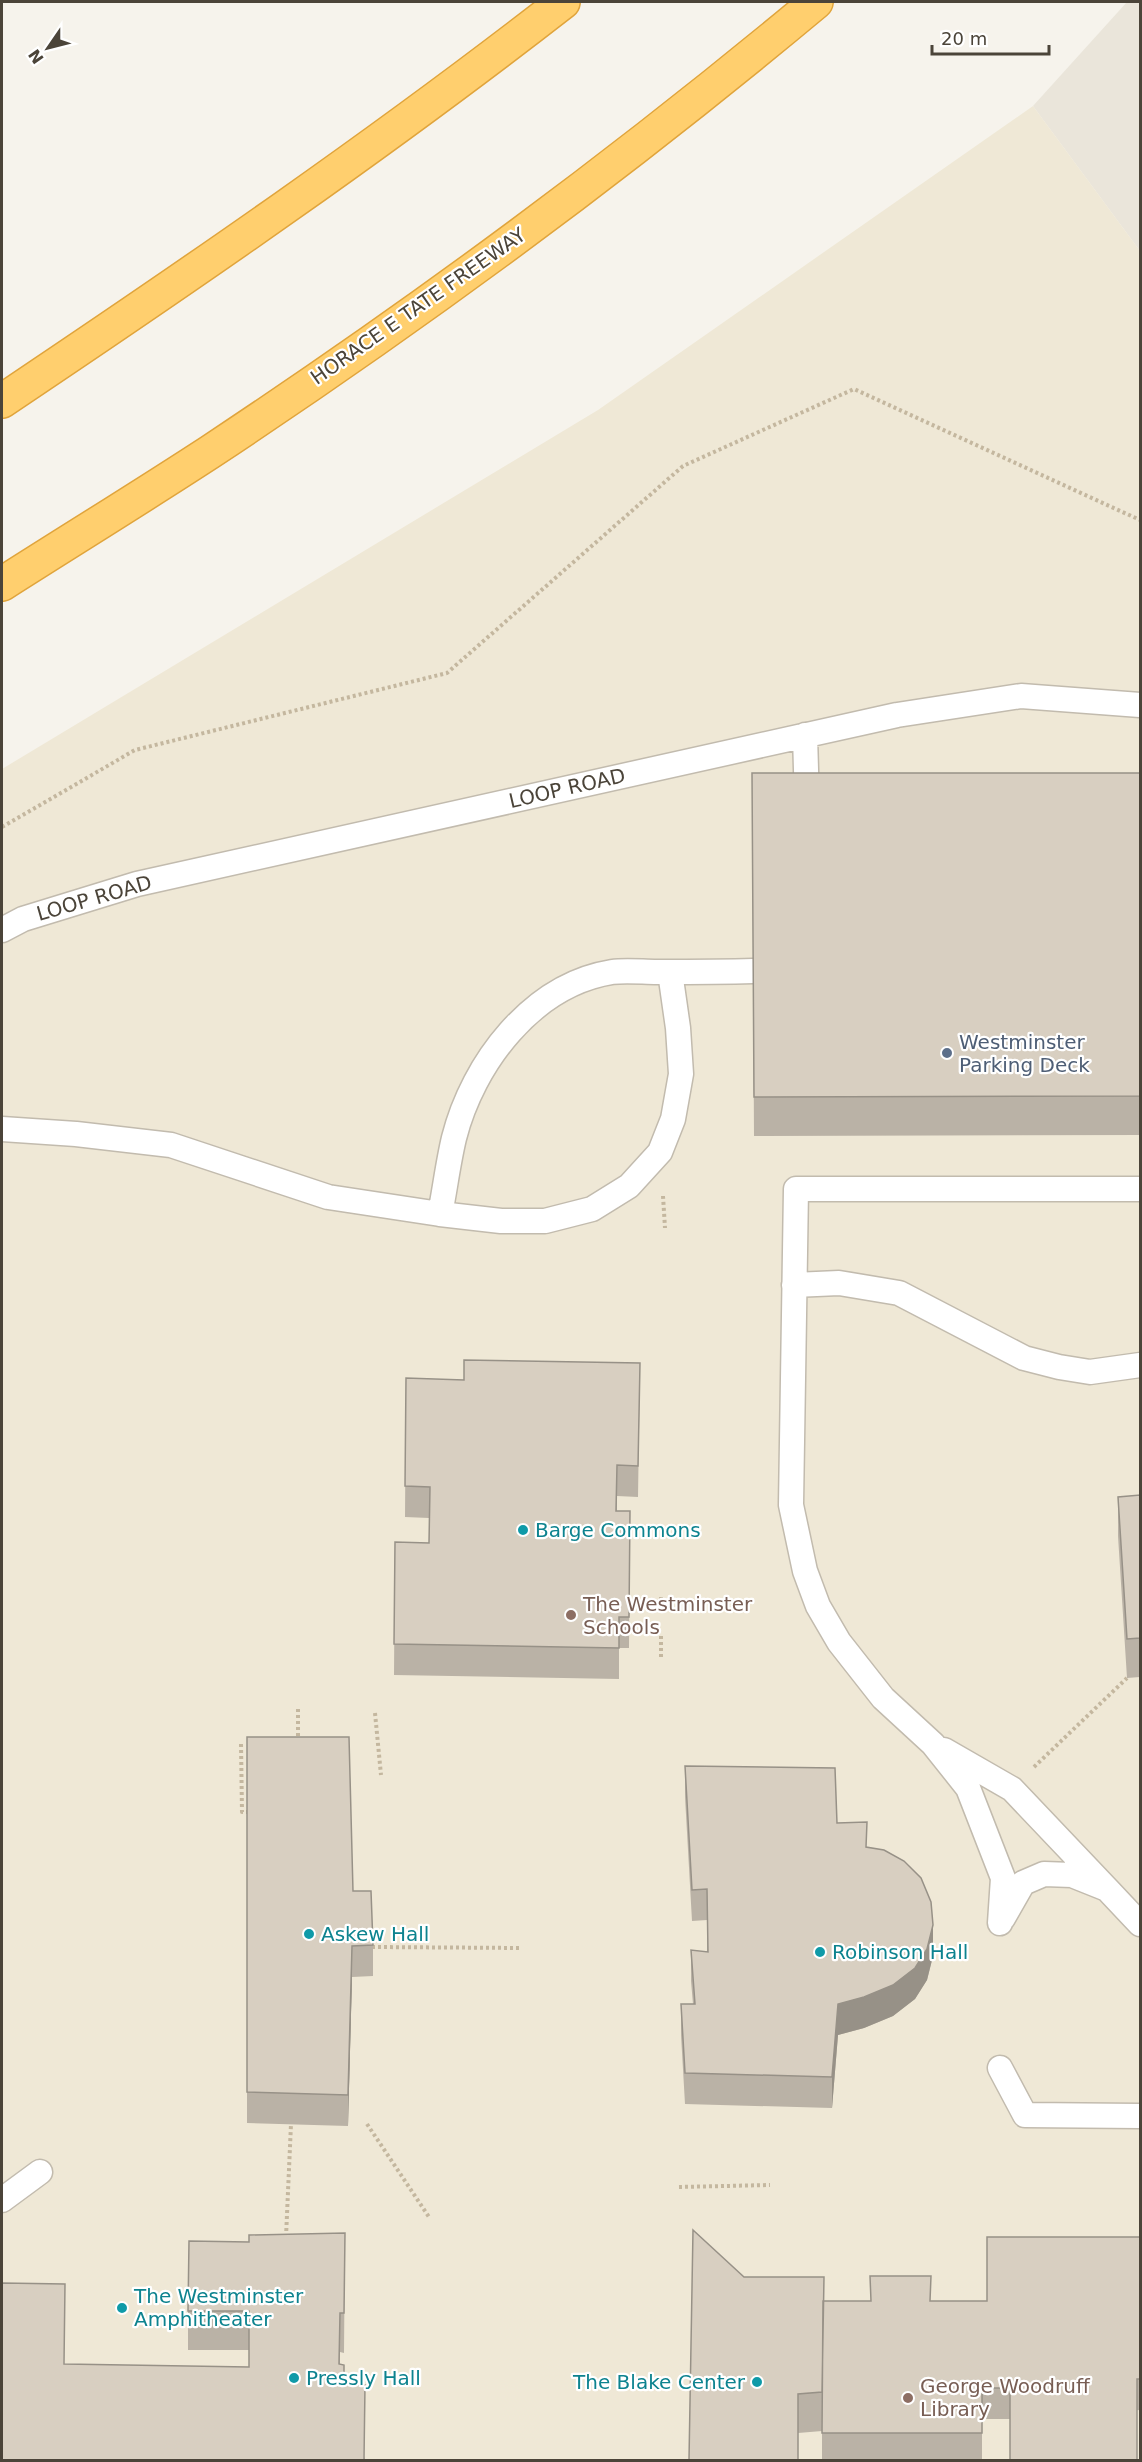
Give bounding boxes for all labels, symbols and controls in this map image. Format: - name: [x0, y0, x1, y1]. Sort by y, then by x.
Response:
- north arrow: [18, 18, 78, 78]
- scale bar: [932, 18, 1049, 56]
- text: 20 m: [941, 28, 987, 49]
- text: N: [25, 45, 48, 67]
- street label: HORACE E TATE FREEWAY: [306, 222, 531, 389]
- street label: LOOP ROAD: [506, 763, 628, 813]
- street label: LOOP ROAD: [34, 870, 154, 926]
- place label: Westminster Parking Deck: [959, 1030, 1090, 1077]
- marker: Westminster Parking Deck: [940, 1046, 954, 1060]
- place label: Barge Commons: [535, 1518, 701, 1542]
- marker: Barge Commons: [516, 1523, 530, 1537]
- place label: The Westminster Schools: [582, 1592, 753, 1639]
- marker: The Westminster Schools: [564, 1608, 578, 1622]
- place label: Askew Hall: [321, 1922, 429, 1946]
- marker: Askew Hall: [302, 1927, 316, 1941]
- place label: Robinson Hall: [832, 1940, 968, 1964]
- marker: Robinson Hall: [813, 1945, 827, 1959]
- place label: The Westminster Amphitheater: [133, 2284, 304, 2331]
- marker: The Westminster Amphitheater: [115, 2301, 129, 2315]
- place label: Pressly Hall: [306, 2366, 421, 2390]
- place label: The Blake Center: [572, 2370, 746, 2394]
- marker: Pressly Hall: [287, 2371, 301, 2385]
- place label: George Woodruff Library: [920, 2374, 1091, 2421]
- marker: The Blake Center: [750, 2375, 764, 2389]
- marker: George Woodruff Library: [901, 2391, 915, 2405]

